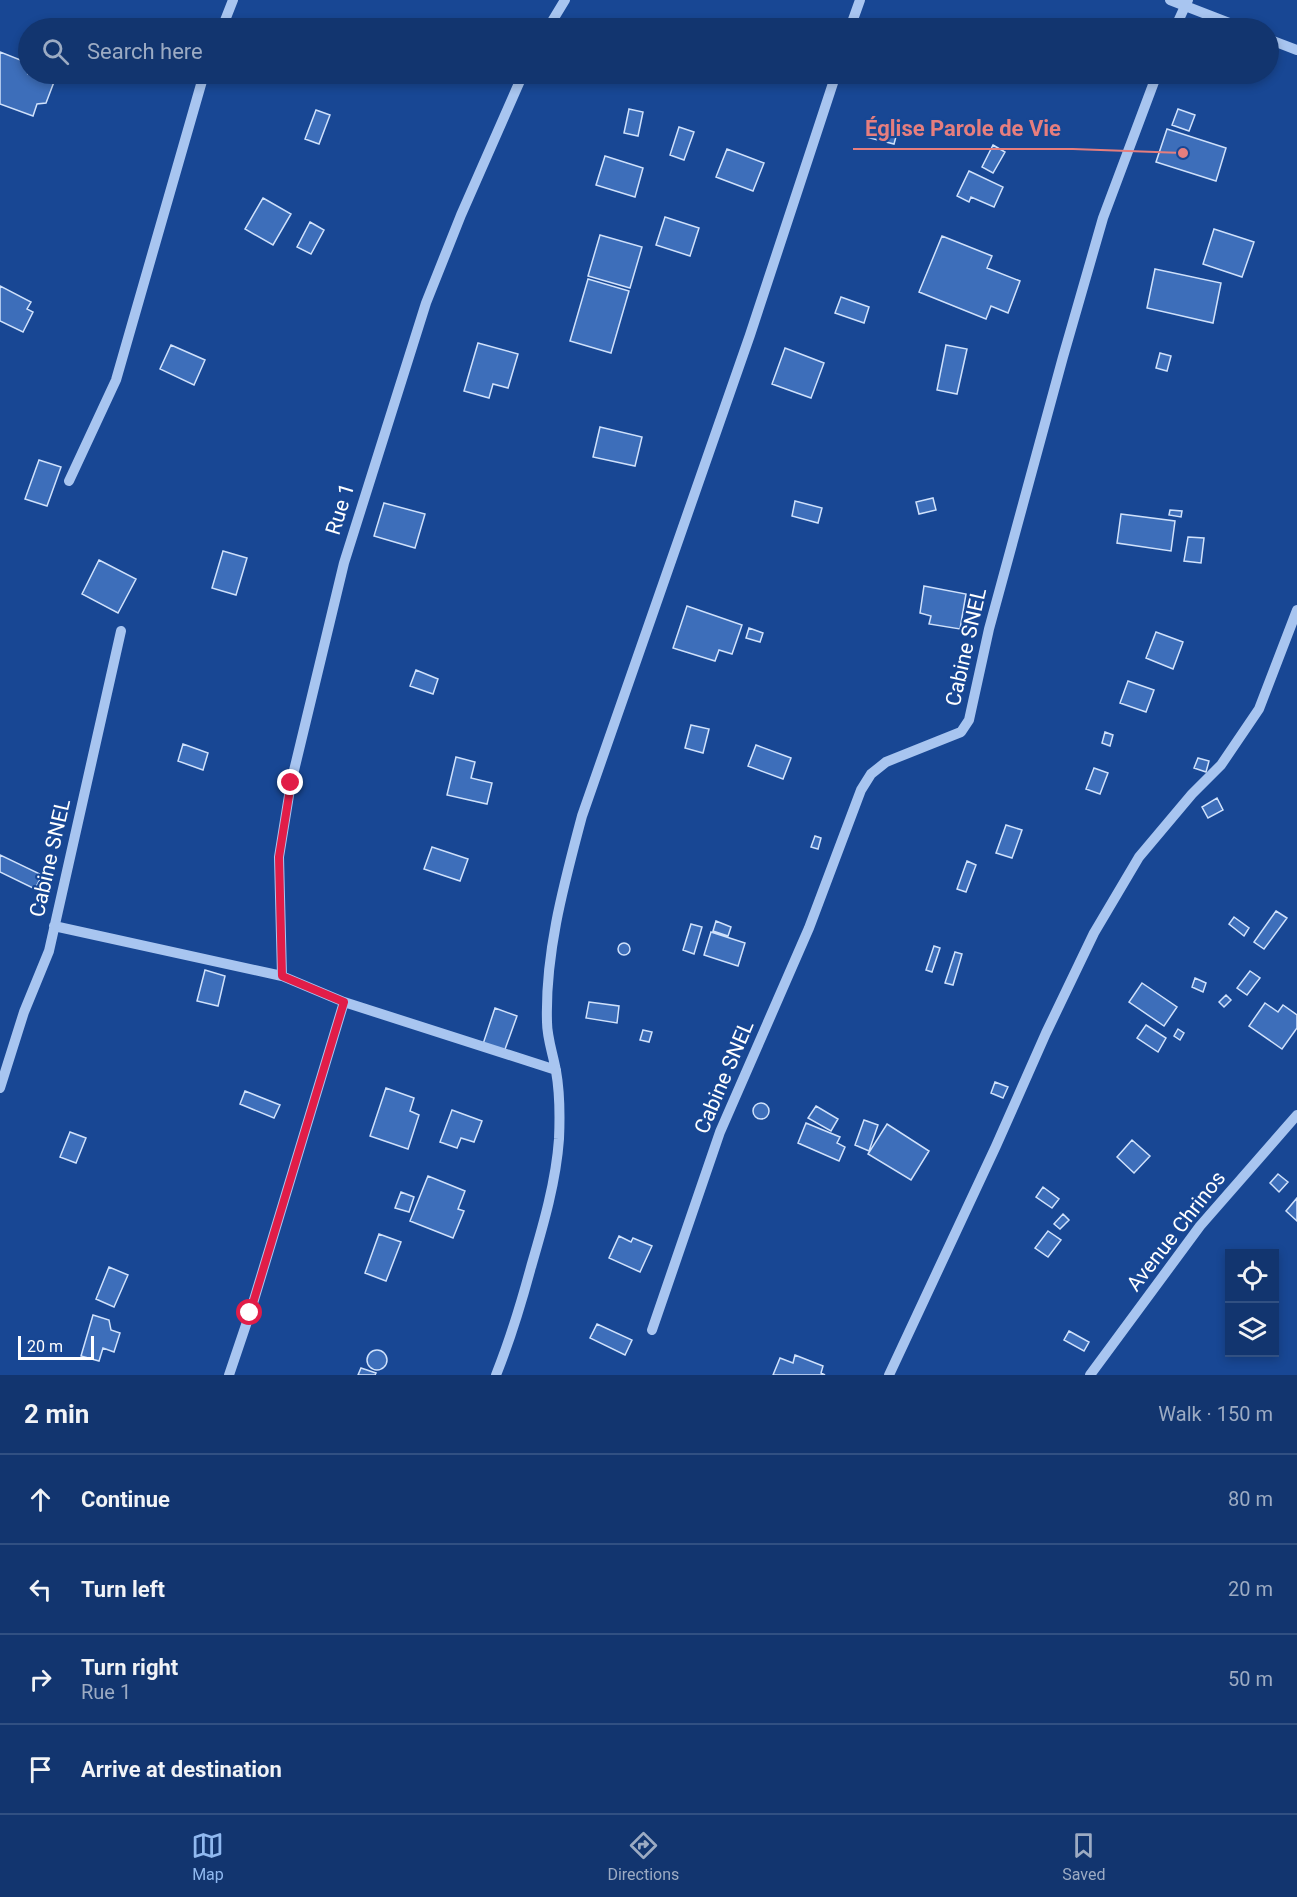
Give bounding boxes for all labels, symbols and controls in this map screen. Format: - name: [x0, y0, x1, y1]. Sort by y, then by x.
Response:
- search box: [18, 18, 1279, 84]
- icon: search: [39, 35, 72, 68]
- text: Search here: [87, 39, 203, 64]
- callout: Église Parole de Vie: [853, 109, 1073, 149]
- text: Église Parole de Vie: [865, 116, 1061, 141]
- street label: Rue 1: [321, 480, 359, 538]
- street label: Cabine SNEL: [941, 586, 991, 708]
- route end: [277, 769, 303, 795]
- street label: Cabine SNEL: [25, 797, 75, 919]
- street label: Cabine SNEL: [689, 1017, 759, 1137]
- street label: Avenue Chrinos: [1122, 1166, 1230, 1296]
- map controls: [1225, 1249, 1279, 1357]
- button: locate: [1225, 1249, 1279, 1303]
- route start: [236, 1299, 262, 1325]
- button: layers: [1225, 1303, 1279, 1357]
- scale bar: [18, 1333, 94, 1360]
- text: 20 m: [27, 1337, 63, 1356]
- text: 2 min: [24, 1399, 89, 1429]
- text: Walk · 150 m: [1158, 1402, 1273, 1426]
- icon: ahead: [24, 1483, 57, 1516]
- text: Continue: [81, 1487, 170, 1512]
- text: 80 m: [1228, 1487, 1273, 1511]
- icon: left: [24, 1573, 57, 1606]
- text: Turn left: [81, 1577, 165, 1602]
- text: 20 m: [1228, 1577, 1273, 1601]
- text: Turn right: [81, 1655, 178, 1680]
- icon: right: [24, 1663, 57, 1696]
- text: 50 m: [1228, 1667, 1273, 1691]
- text: Rue 1: [81, 1680, 131, 1704]
- icon: arrive: [24, 1753, 57, 1786]
- text: Arrive at destination: [81, 1757, 282, 1782]
- tab: Map: [191, 1829, 224, 1884]
- tab: Directions: [607, 1829, 679, 1884]
- tab: Saved: [1062, 1829, 1106, 1884]

